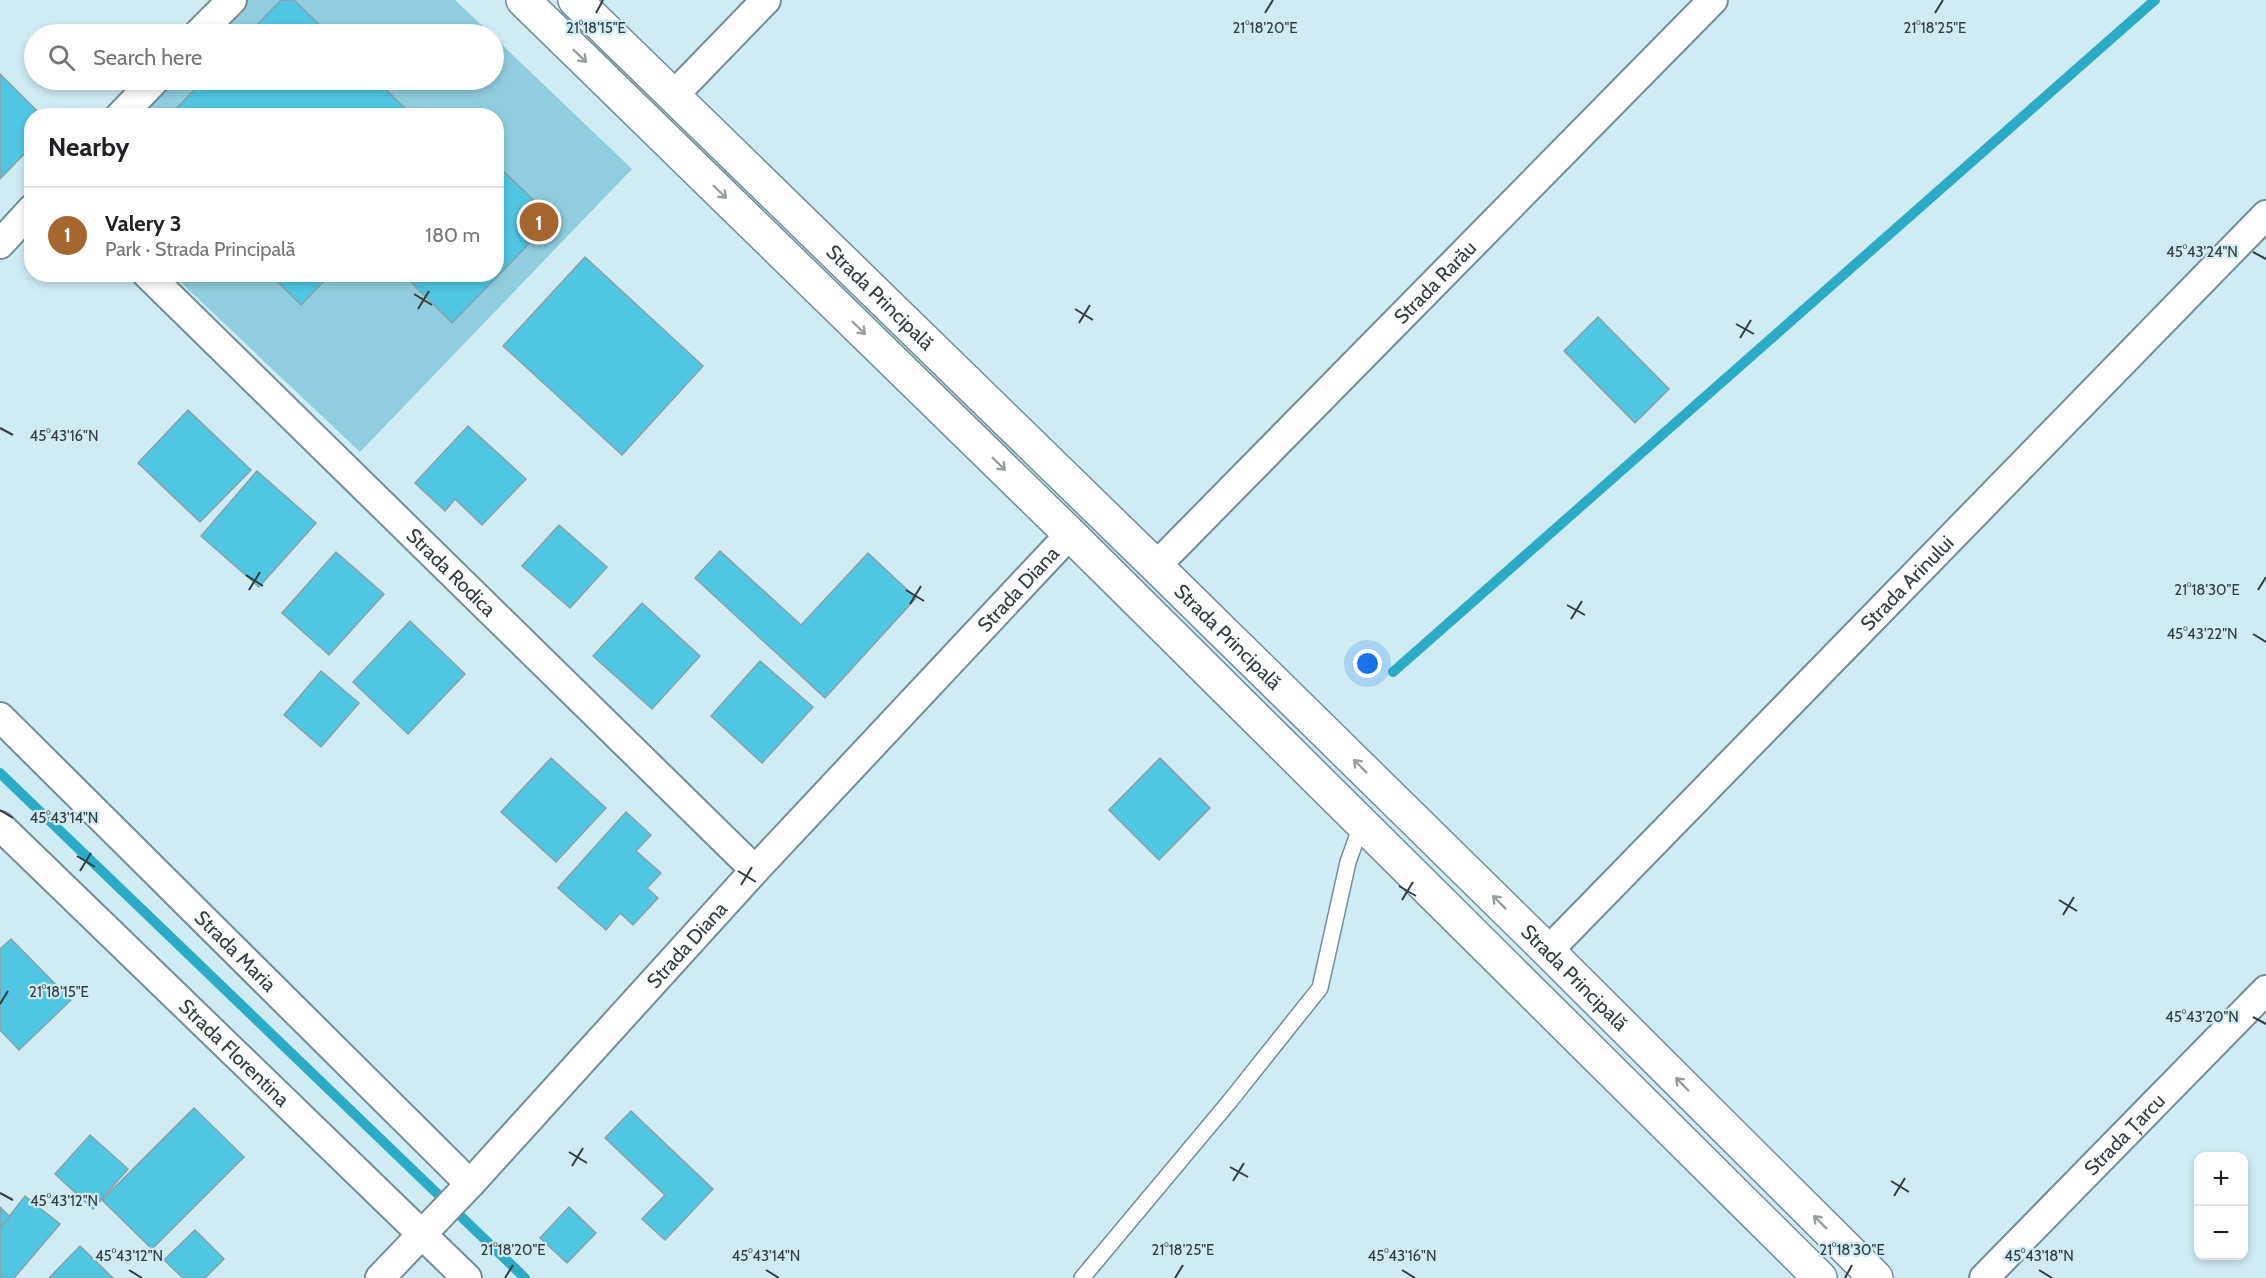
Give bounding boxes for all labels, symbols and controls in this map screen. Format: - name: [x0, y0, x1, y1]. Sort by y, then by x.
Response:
- text: 21°18'15"E: [566, 19, 626, 37]
- text: 21°18'20"E: [1232, 19, 1298, 37]
- text: 21°18'25"E: [1904, 19, 1966, 37]
- search box: [24, 24, 504, 90]
- icon: search: [45, 41, 78, 74]
- text: Search here: [93, 44, 202, 71]
- one-way arrow: [573, 48, 588, 63]
- text: Nearby: [48, 131, 129, 163]
- one-way arrow: [712, 184, 727, 199]
- pin: 1: [520, 200, 558, 244]
- text: Valery 3: [105, 210, 182, 237]
- text: 1: [64, 223, 71, 247]
- text: 180 m: [425, 223, 480, 247]
- street label: Strada Rarău: [1389, 236, 1481, 329]
- text: Park · Strada Principală: [105, 237, 295, 261]
- street label: Strada Principală: [821, 240, 939, 355]
- text: 45°43'24"N: [2166, 243, 2238, 261]
- one-way arrow: [852, 321, 867, 335]
- text: 45°43'16"N: [30, 427, 98, 445]
- one-way arrow: [991, 457, 1006, 472]
- street label: Strada Rodica: [401, 523, 501, 622]
- street label: Strada Arinului: [1855, 531, 1959, 636]
- street label: Strada Diana: [972, 541, 1064, 637]
- street label: Strada Principală: [1169, 579, 1287, 695]
- text: 21°18'30"E: [2174, 581, 2240, 599]
- text: 45°43'22"N: [2166, 625, 2238, 643]
- your location: [1353, 649, 1382, 678]
- one-way arrow: [1352, 758, 1367, 773]
- text: 45°43'14"N: [30, 809, 98, 827]
- one-way arrow: [1491, 895, 1506, 910]
- street label: Strada Diana: [642, 897, 733, 993]
- street label: Strada Maria: [190, 905, 282, 997]
- street label: Strada Principală: [1516, 919, 1633, 1036]
- text: 21°18'15"E: [29, 983, 89, 1001]
- street label: Strada Florentina: [174, 994, 295, 1112]
- text: 45°43'20"N: [2165, 1008, 2239, 1026]
- one-way arrow: [1674, 1077, 1689, 1092]
- street label: Strada Țarcu: [2079, 1088, 2170, 1180]
- map controls: [2194, 1152, 2248, 1260]
- button: +: [2194, 1152, 2248, 1206]
- text: 45°43'12"N: [30, 1192, 98, 1210]
- button: −: [2194, 1206, 2248, 1260]
- one-way arrow: [1812, 1214, 1827, 1229]
- text: 21°18'20"E: [480, 1241, 546, 1259]
- text: 21°18'25"E: [1152, 1241, 1214, 1259]
- text: 21°18'30"E: [1819, 1241, 1885, 1259]
- text: 45°43'12"N: [95, 1247, 163, 1265]
- text: 45°43'14"N: [732, 1247, 800, 1265]
- text: 45°43'16"N: [1368, 1247, 1436, 1265]
- text: 45°43'18"N: [2004, 1247, 2074, 1265]

